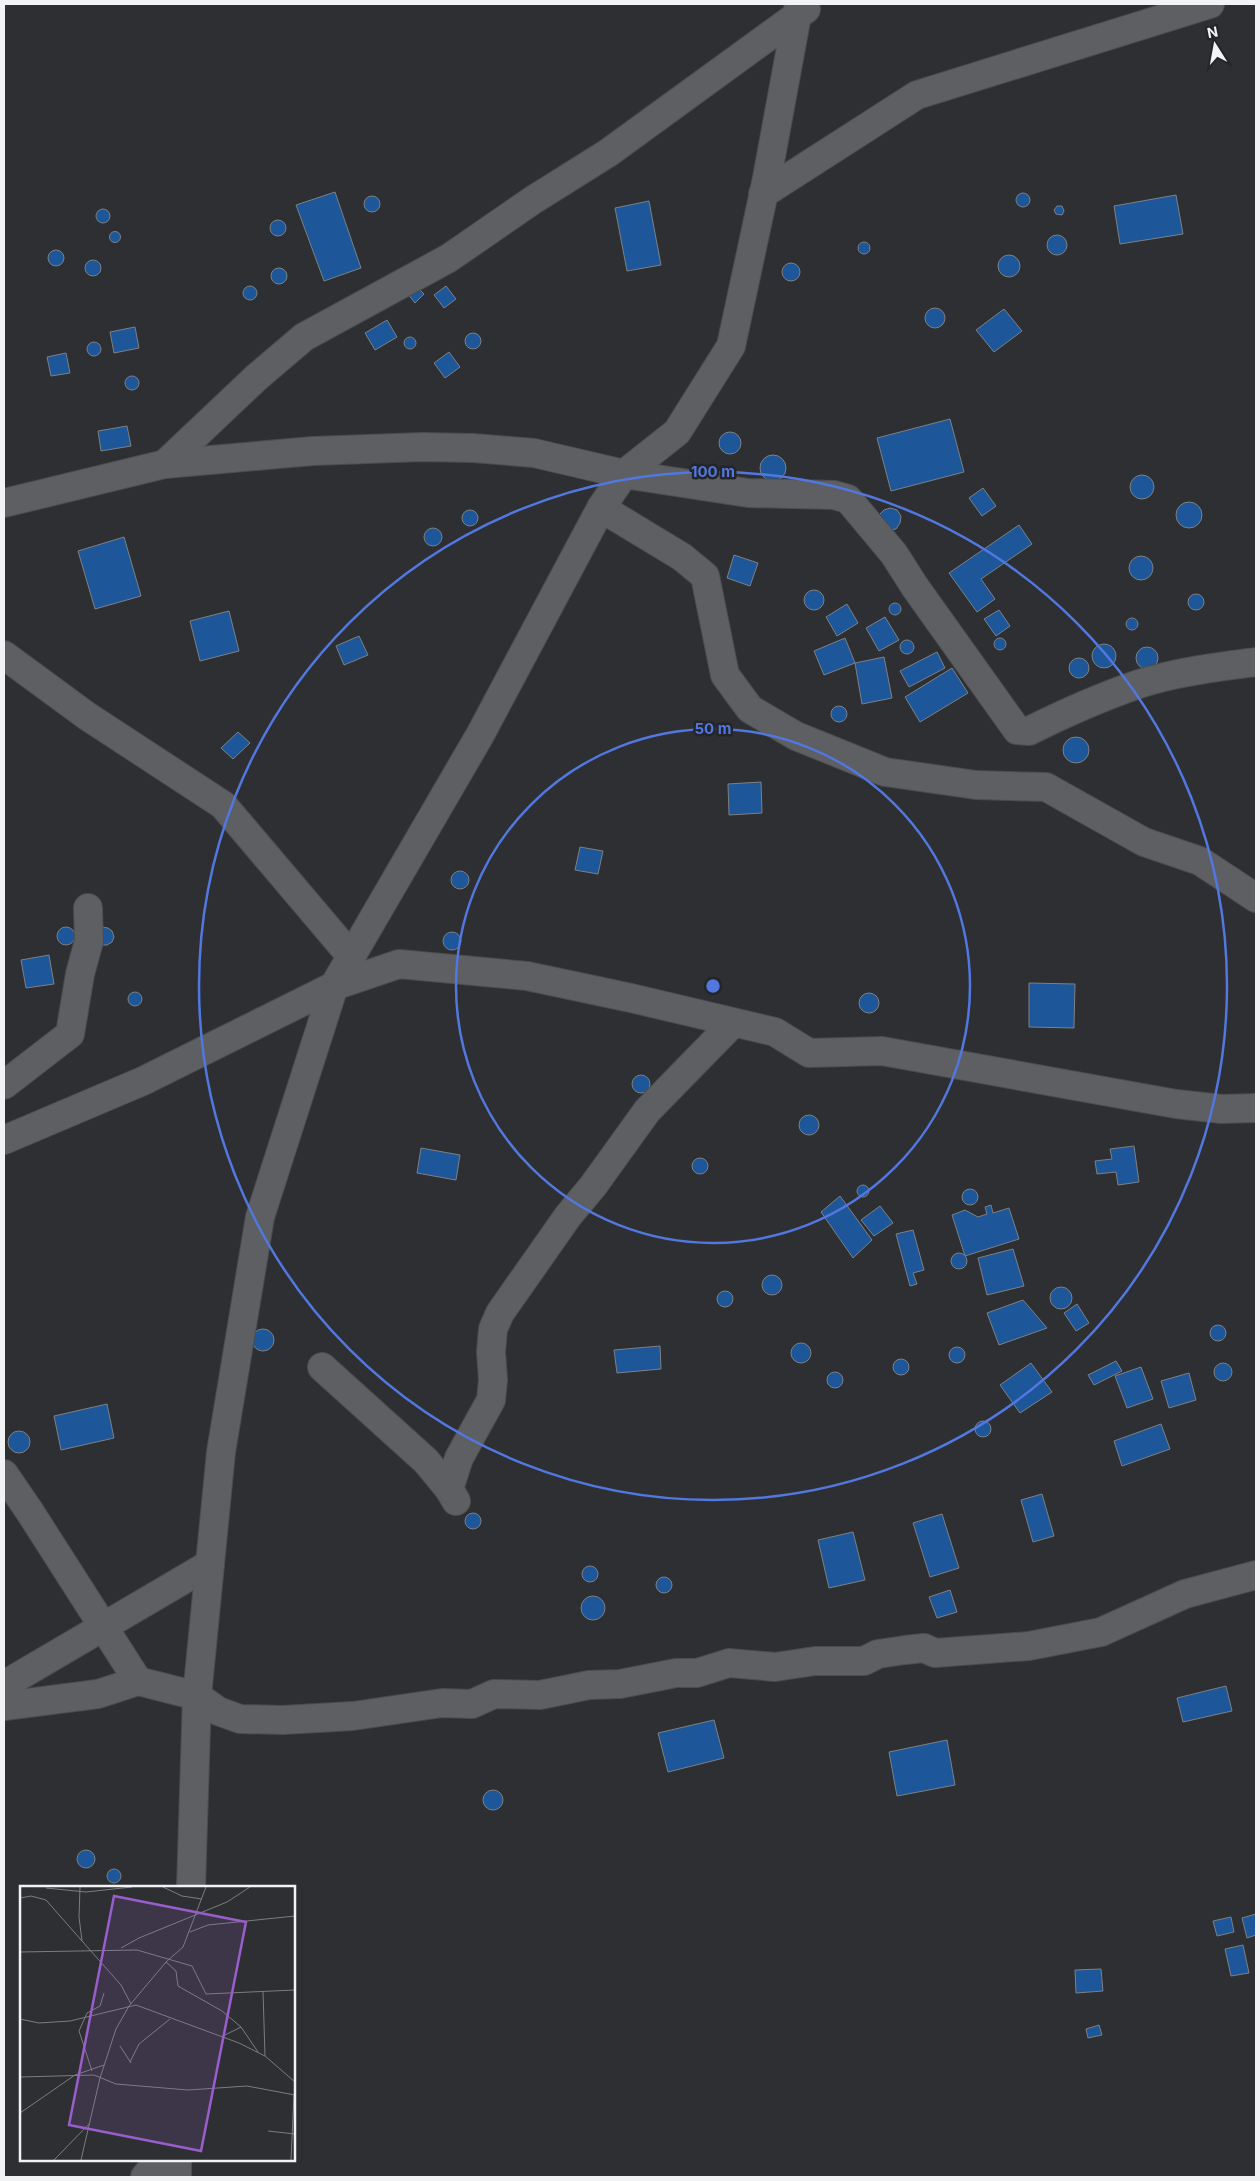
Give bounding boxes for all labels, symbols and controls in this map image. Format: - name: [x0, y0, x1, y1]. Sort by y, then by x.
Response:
- north arrow: [1190, 20, 1240, 70]
- text: N: [1206, 22, 1219, 41]
- text: 100 m: [691, 462, 735, 481]
- text: 50 m: [695, 719, 731, 738]
- centre of rings: [704, 977, 722, 995]
- inset map: [20, 1886, 295, 2161]

